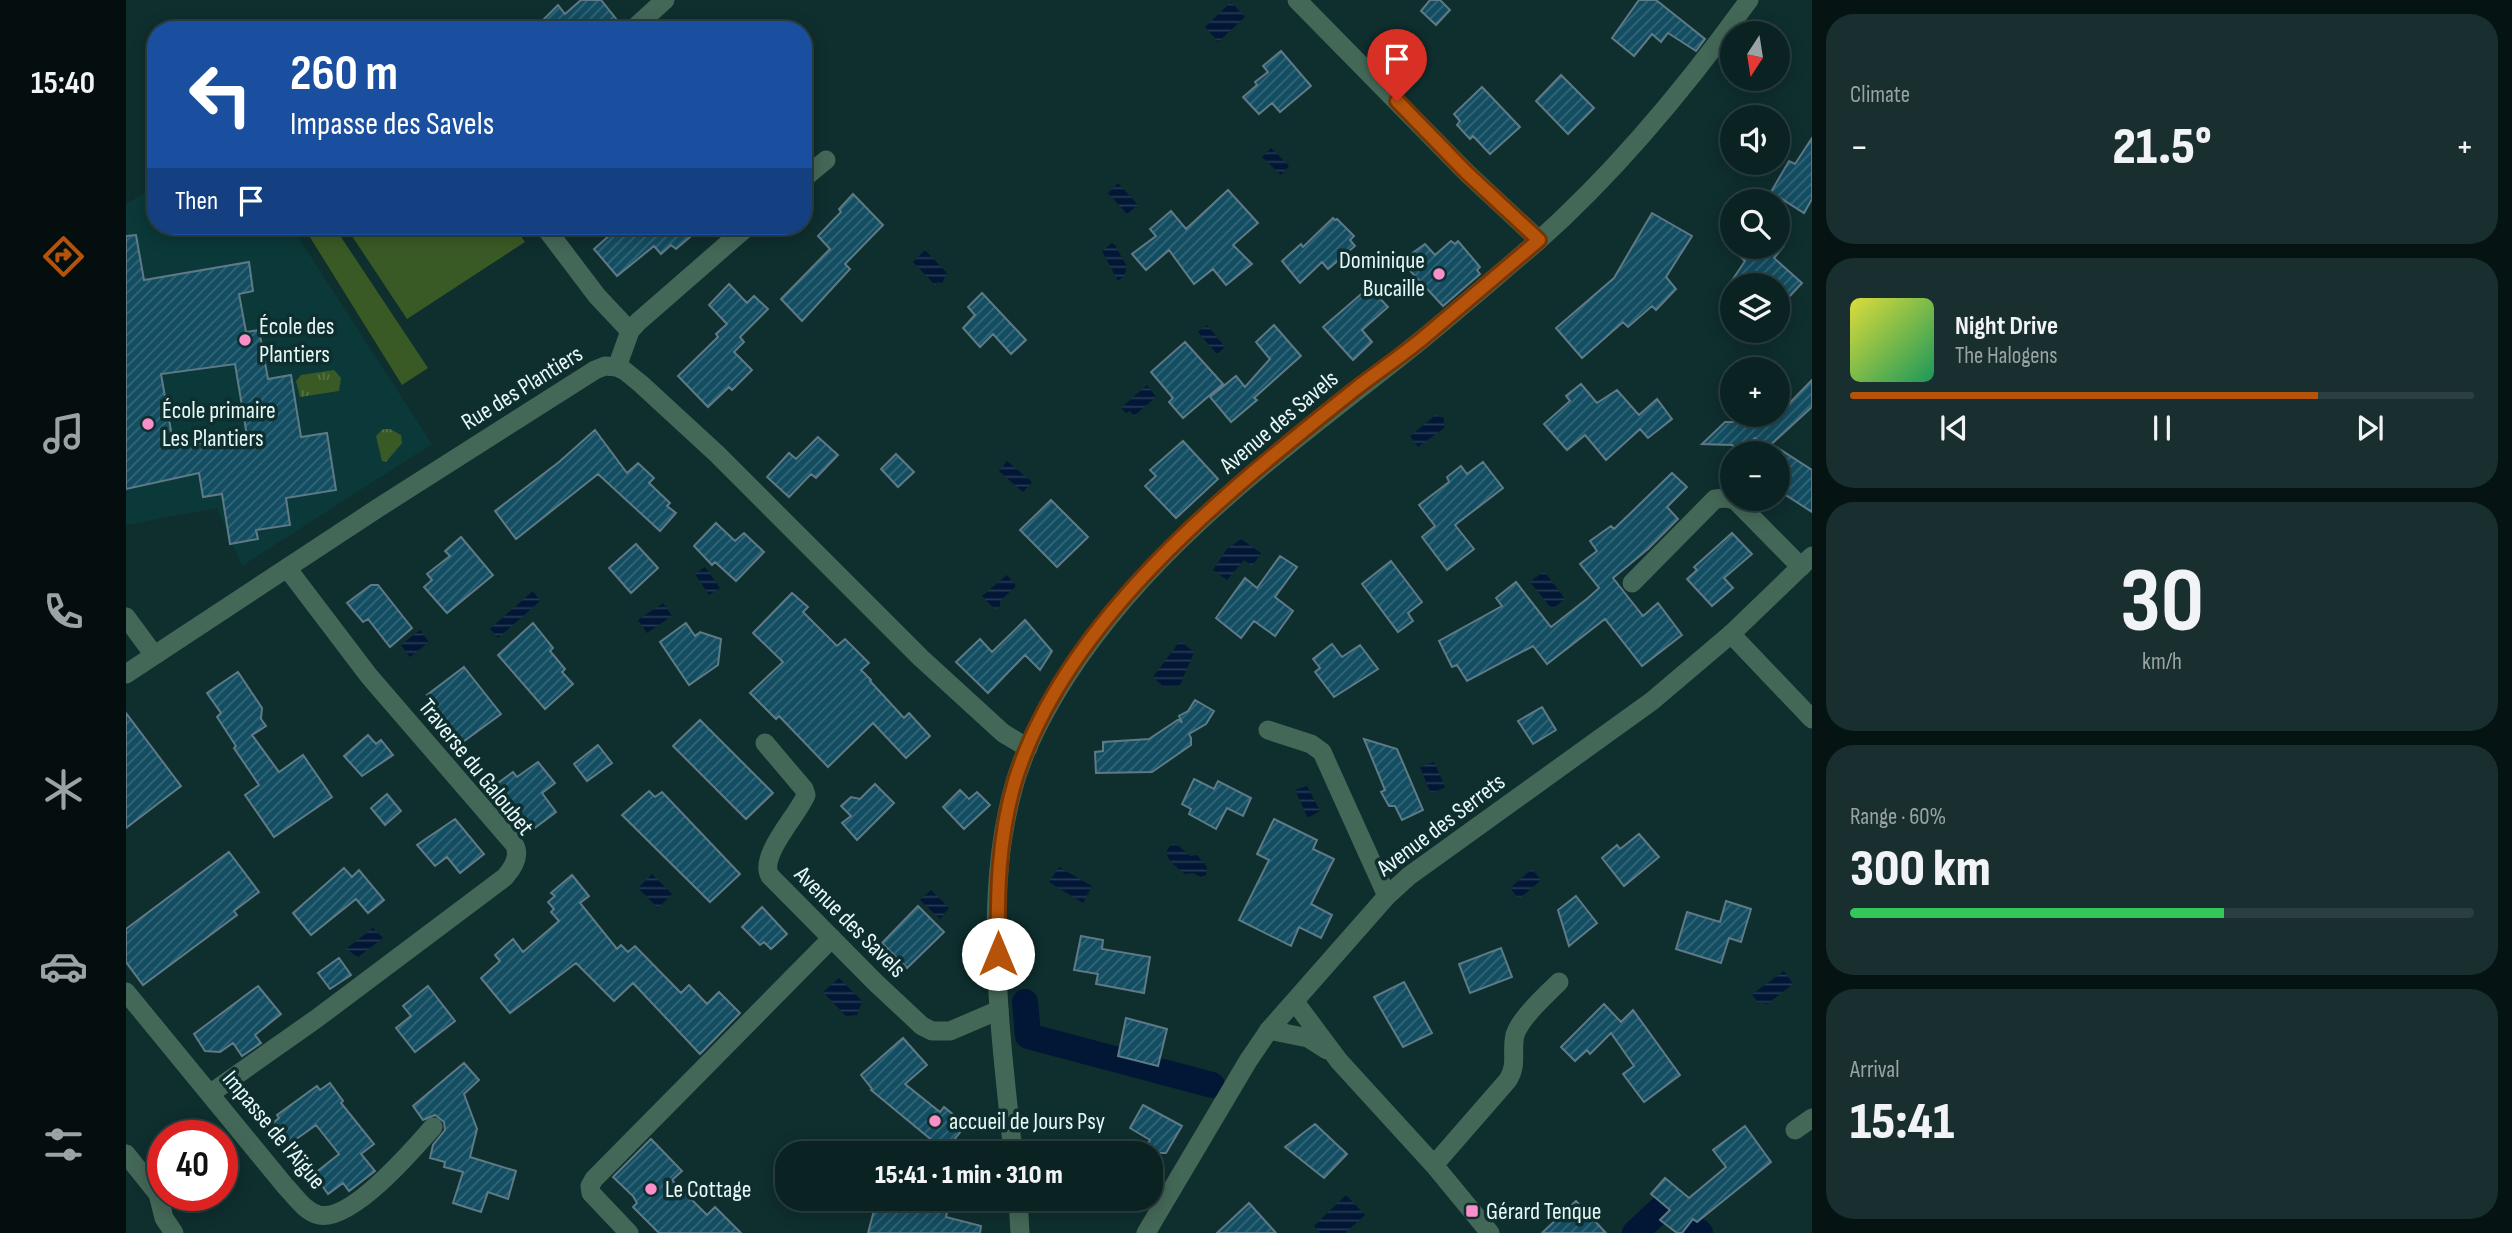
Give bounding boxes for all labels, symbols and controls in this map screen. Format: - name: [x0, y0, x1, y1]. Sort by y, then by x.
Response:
- north arrow: [1720, 21, 1790, 91]
- map controls: [1720, 21, 1790, 511]
- pin: [1367, 29, 1427, 101]
- icon: arrive: [1378, 40, 1416, 78]
- text: 260 m: [290, 45, 398, 104]
- icon: left: [175, 49, 266, 140]
- text: 15:40: [31, 64, 95, 103]
- text: Climate: [1850, 81, 1910, 109]
- text: Impasse des Savels: [290, 105, 494, 144]
- button: sound: [1720, 105, 1790, 175]
- text: 21.5°: [2112, 116, 2212, 179]
- text: −: [1850, 125, 1869, 170]
- text: +: [2455, 125, 2474, 170]
- icon: arrive: [232, 182, 270, 220]
- text: Then: [175, 186, 218, 217]
- button: search: [1720, 189, 1790, 259]
- icon: directions: [39, 232, 88, 281]
- place label: Dominique Bucaille: [1339, 246, 1425, 303]
- marker: Dominique Bucaille: [1431, 266, 1447, 282]
- button: layers: [1720, 273, 1790, 343]
- text: Night Drive: [1955, 311, 2058, 342]
- place label: École des Plantiers: [259, 312, 334, 369]
- marker: École des Plantiers: [237, 332, 253, 348]
- street label: Rue des Plantiers: [456, 339, 588, 437]
- text: The Halogens: [1955, 342, 2058, 370]
- button: +: [1720, 357, 1790, 427]
- street label: Avenue des Savels: [1213, 364, 1344, 481]
- place label: École primaire Les Plantiers: [162, 396, 276, 453]
- icon: music: [39, 409, 88, 458]
- icon: previous: [1935, 409, 1973, 447]
- icon: pause: [2143, 409, 2181, 447]
- icon: next: [2351, 409, 2389, 447]
- marker: École primaire Les Plantiers: [140, 416, 156, 432]
- button: −: [1720, 441, 1790, 511]
- text: 30: [2120, 548, 2204, 657]
- icon: phone: [39, 587, 88, 636]
- text: km/h: [2142, 648, 2182, 676]
- street label: Traverse du Galoubet: [412, 693, 540, 841]
- icon: climate: [39, 765, 88, 814]
- street label: Avenue des Serrets: [1370, 767, 1511, 883]
- text: Range · 60%: [1850, 803, 1946, 831]
- text: 300 km: [1850, 838, 1991, 901]
- street label: Avenue des Savels: [788, 860, 912, 984]
- position arrow: [961, 917, 1035, 991]
- icon: car: [39, 942, 88, 991]
- text: Arrival: [1850, 1056, 1899, 1084]
- street label: Impasse de l'Aïgue: [216, 1065, 332, 1195]
- text: 15:41: [1850, 1091, 1954, 1154]
- place label: accueil de Jours Psy: [949, 1107, 1105, 1136]
- marker: accueil de Jours Psy: [927, 1113, 943, 1129]
- icon: filters: [39, 1120, 88, 1169]
- speed limit sign: 40: [147, 1120, 238, 1211]
- text: 15:41 · 1 min · 310 m: [875, 1160, 1063, 1191]
- place label: Le Cottage: [665, 1175, 751, 1204]
- marker: Le Cottage: [643, 1181, 659, 1197]
- place label: Gérard Tenque: [1486, 1197, 1602, 1226]
- marker: Gérard Tenque: [1464, 1203, 1480, 1219]

